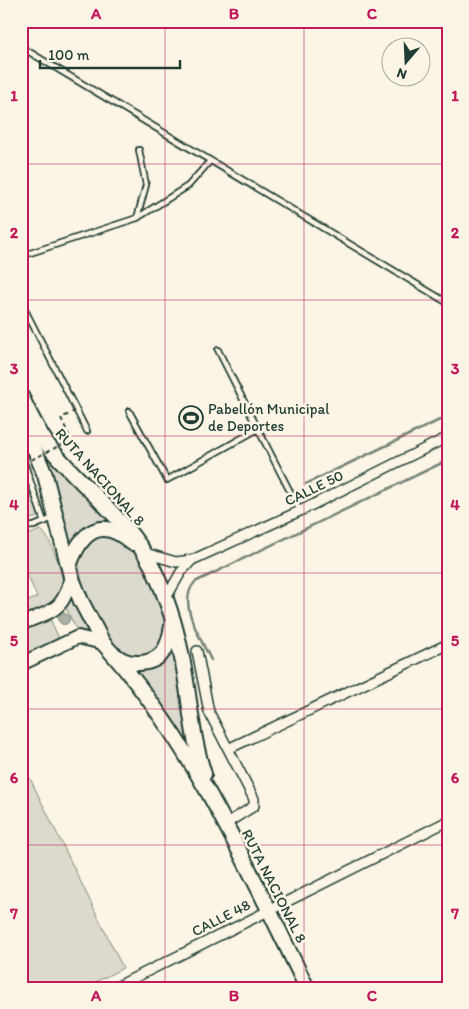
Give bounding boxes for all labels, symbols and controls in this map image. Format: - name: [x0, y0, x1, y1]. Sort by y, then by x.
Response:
- text: A: [90, 4, 102, 23]
- text: B: [229, 4, 240, 23]
- text: C: [367, 4, 378, 23]
- scale bar: [40, 38, 180, 70]
- north arrow: [382, 38, 432, 88]
- text: 100 m: [48, 46, 90, 64]
- text: N: [395, 64, 409, 83]
- text: 1: [10, 86, 18, 105]
- text: 1: [451, 86, 459, 105]
- text: 2: [10, 223, 19, 242]
- text: 2: [451, 223, 460, 242]
- text: 3: [10, 359, 19, 378]
- text: 3: [451, 359, 460, 378]
- place label: Pabellón Municipal de Deportes: [208, 400, 330, 435]
- sports icon: Pabellón Municipal de Deportes: [178, 405, 204, 431]
- street label: RUTA NACIONAL 8: [51, 424, 149, 530]
- street label: CALLE 50: [282, 466, 346, 510]
- text: 4: [9, 495, 19, 514]
- text: 4: [450, 495, 460, 514]
- text: 5: [10, 631, 19, 650]
- text: 5: [451, 631, 460, 650]
- text: 6: [10, 768, 19, 787]
- text: 6: [451, 768, 460, 787]
- street label: RUTA NACIONAL 8: [238, 826, 310, 946]
- street label: CALLE 48: [189, 896, 253, 940]
- text: 7: [9, 904, 18, 923]
- text: 7: [450, 904, 459, 923]
- text: A: [90, 986, 102, 1005]
- text: B: [229, 986, 240, 1005]
- text: C: [367, 986, 378, 1005]

